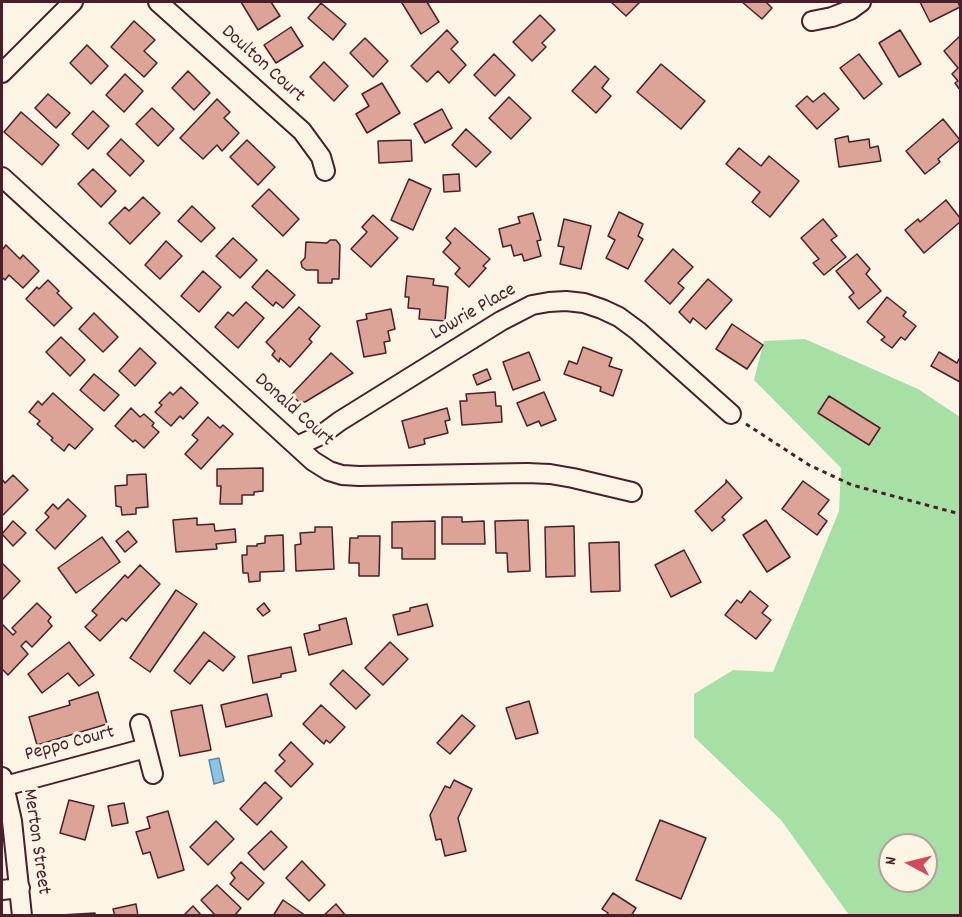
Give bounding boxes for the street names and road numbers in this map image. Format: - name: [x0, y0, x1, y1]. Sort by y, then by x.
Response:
- street label: Doulton Court: [215, 21, 309, 109]
- street label: Lowrie Place: [427, 279, 521, 347]
- street label: Donald Court: [248, 369, 338, 453]
- street label: Peppo Court: [22, 722, 118, 768]
- street label: Merton Street: [16, 788, 54, 896]

